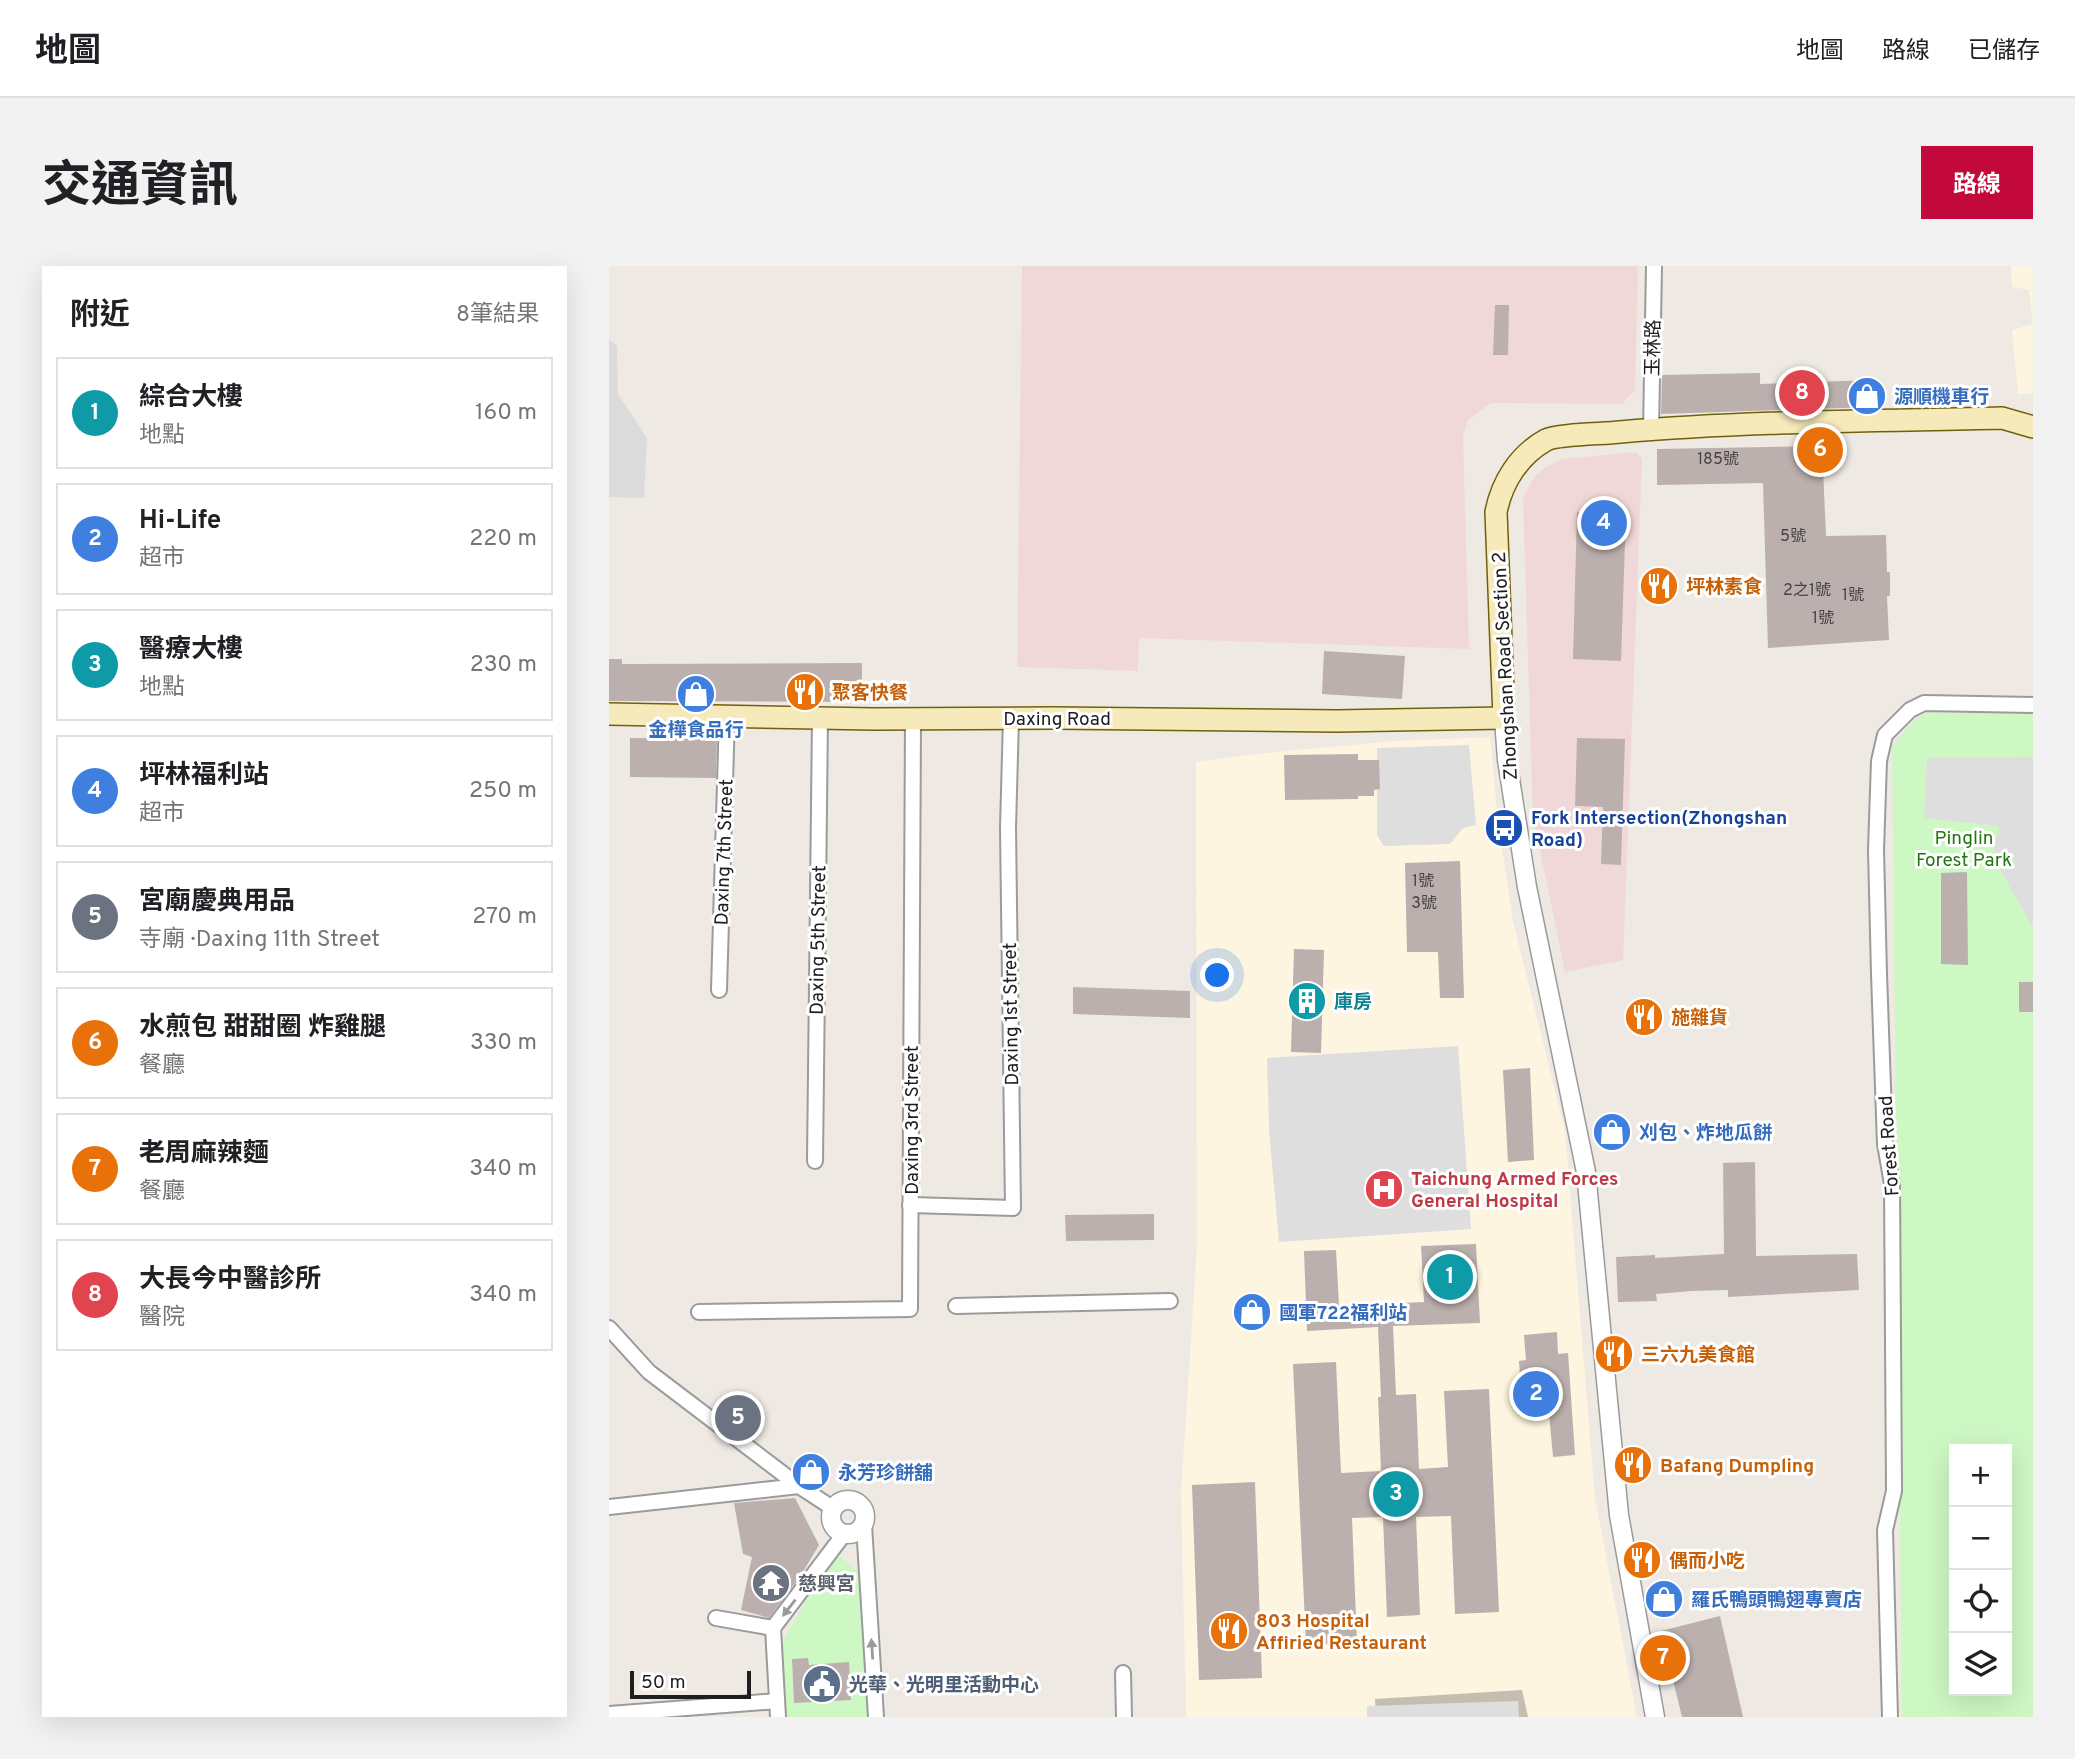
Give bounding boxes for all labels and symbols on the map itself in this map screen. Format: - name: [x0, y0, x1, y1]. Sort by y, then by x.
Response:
- street label: 玉林路: [1642, 319, 1666, 377]
- pin: 8: [1779, 367, 1825, 419]
- shop icon: 源順機車行: [1846, 375, 1888, 417]
- place label: 源順機車行: [1894, 386, 1989, 410]
- pin: 6: [1797, 424, 1843, 476]
- house number: 185號: [1697, 450, 1739, 470]
- pin: 4: [1581, 497, 1627, 549]
- house number: 5號: [1780, 527, 1806, 547]
- street label: Zhongshan Road Section 2: [1488, 551, 1524, 781]
- restaurant icon: 坪林素食: [1638, 565, 1680, 607]
- place label: 坪林素食: [1686, 576, 1762, 600]
- house number: 2之1號: [1783, 581, 1831, 601]
- house number: 1號: [1842, 586, 1864, 606]
- house number: 1號: [1812, 609, 1834, 629]
- restaurant icon: 聚客快餐: [784, 671, 826, 713]
- shop icon: 金樺食品行: [675, 673, 717, 715]
- place label: 聚客快餐: [832, 682, 908, 706]
- street label: Daxing Road: [1003, 708, 1111, 732]
- place label: 金樺食品行: [648, 719, 744, 743]
- street label: Daxing 7th Street: [710, 778, 740, 926]
- bus stop icon: Fork Intersection(Zhongshan Road): [1483, 807, 1525, 849]
- place label: Fork Intersection(Zhongshan Road): [1531, 807, 1787, 853]
- park label: Pinglin Forest Park: [1916, 827, 2012, 873]
- street label: Daxing 5th Street: [806, 865, 832, 1015]
- house number: 1號: [1412, 872, 1434, 892]
- house number: 3號: [1411, 894, 1437, 914]
- street label: Daxing 1st Street: [999, 942, 1025, 1086]
- your location: [1200, 958, 1234, 992]
- building icon: 庫房: [1286, 980, 1328, 1022]
- place label: 庫房: [1334, 991, 1372, 1015]
- restaurant icon: 施雜貨: [1623, 996, 1665, 1038]
- place label: 施雜貨: [1671, 1007, 1728, 1031]
- street label: Daxing 3rd Street: [901, 1045, 925, 1195]
- street label: Forest Road: [1875, 1095, 1905, 1197]
- shop icon: 刈包、炸地瓜餅: [1591, 1111, 1633, 1153]
- place label: 刈包、炸地瓜餅: [1639, 1122, 1772, 1146]
- hospital icon: Taichung Armed Forces General Hospital: [1363, 1168, 1405, 1210]
- place label: Taichung Armed Forces General Hospital: [1411, 1168, 1618, 1214]
- pin: 1: [1427, 1251, 1473, 1303]
- shop icon: 國軍722福利站: [1231, 1291, 1273, 1333]
- place label: 國軍722福利站: [1279, 1302, 1407, 1326]
- restaurant icon: 三六九美食館: [1593, 1333, 1635, 1375]
- place label: 三六九美食館: [1641, 1344, 1755, 1368]
- pin: 2: [1513, 1368, 1559, 1420]
- pin: 5: [715, 1392, 761, 1444]
- restaurant icon: Bafang Dumpling: [1612, 1444, 1654, 1486]
- shop icon: 永芳珍餅舖: [790, 1451, 832, 1493]
- place label: Bafang Dumpling: [1660, 1455, 1814, 1479]
- place label: 永芳珍餅舖: [838, 1462, 933, 1486]
- pin: 3: [1373, 1468, 1419, 1520]
- restaurant icon: 偶而小吃: [1621, 1539, 1663, 1581]
- place label: 偶而小吃: [1669, 1550, 1745, 1574]
- temple icon: 慈興宮: [750, 1562, 792, 1604]
- place label: 慈興宮: [798, 1573, 855, 1597]
- shop icon: 羅氏鴨頭鴨翅專賣店: [1643, 1578, 1685, 1620]
- place label: 羅氏鴨頭鴨翅專賣店: [1691, 1589, 1862, 1613]
- one-way arrow: [781, 1599, 796, 1617]
- restaurant icon: 803 Hospital Affiried Restaurant: [1208, 1610, 1250, 1652]
- place label: 803 Hospital Affiried Restaurant: [1256, 1610, 1427, 1656]
- pin: 7: [1640, 1632, 1686, 1684]
- one-way arrow: [866, 1638, 877, 1660]
- public building icon: 光華、光明里活動中心: [801, 1663, 843, 1705]
- scale bar: [630, 1668, 751, 1700]
- place label: 光華、光明里活動中心: [849, 1674, 1039, 1698]

